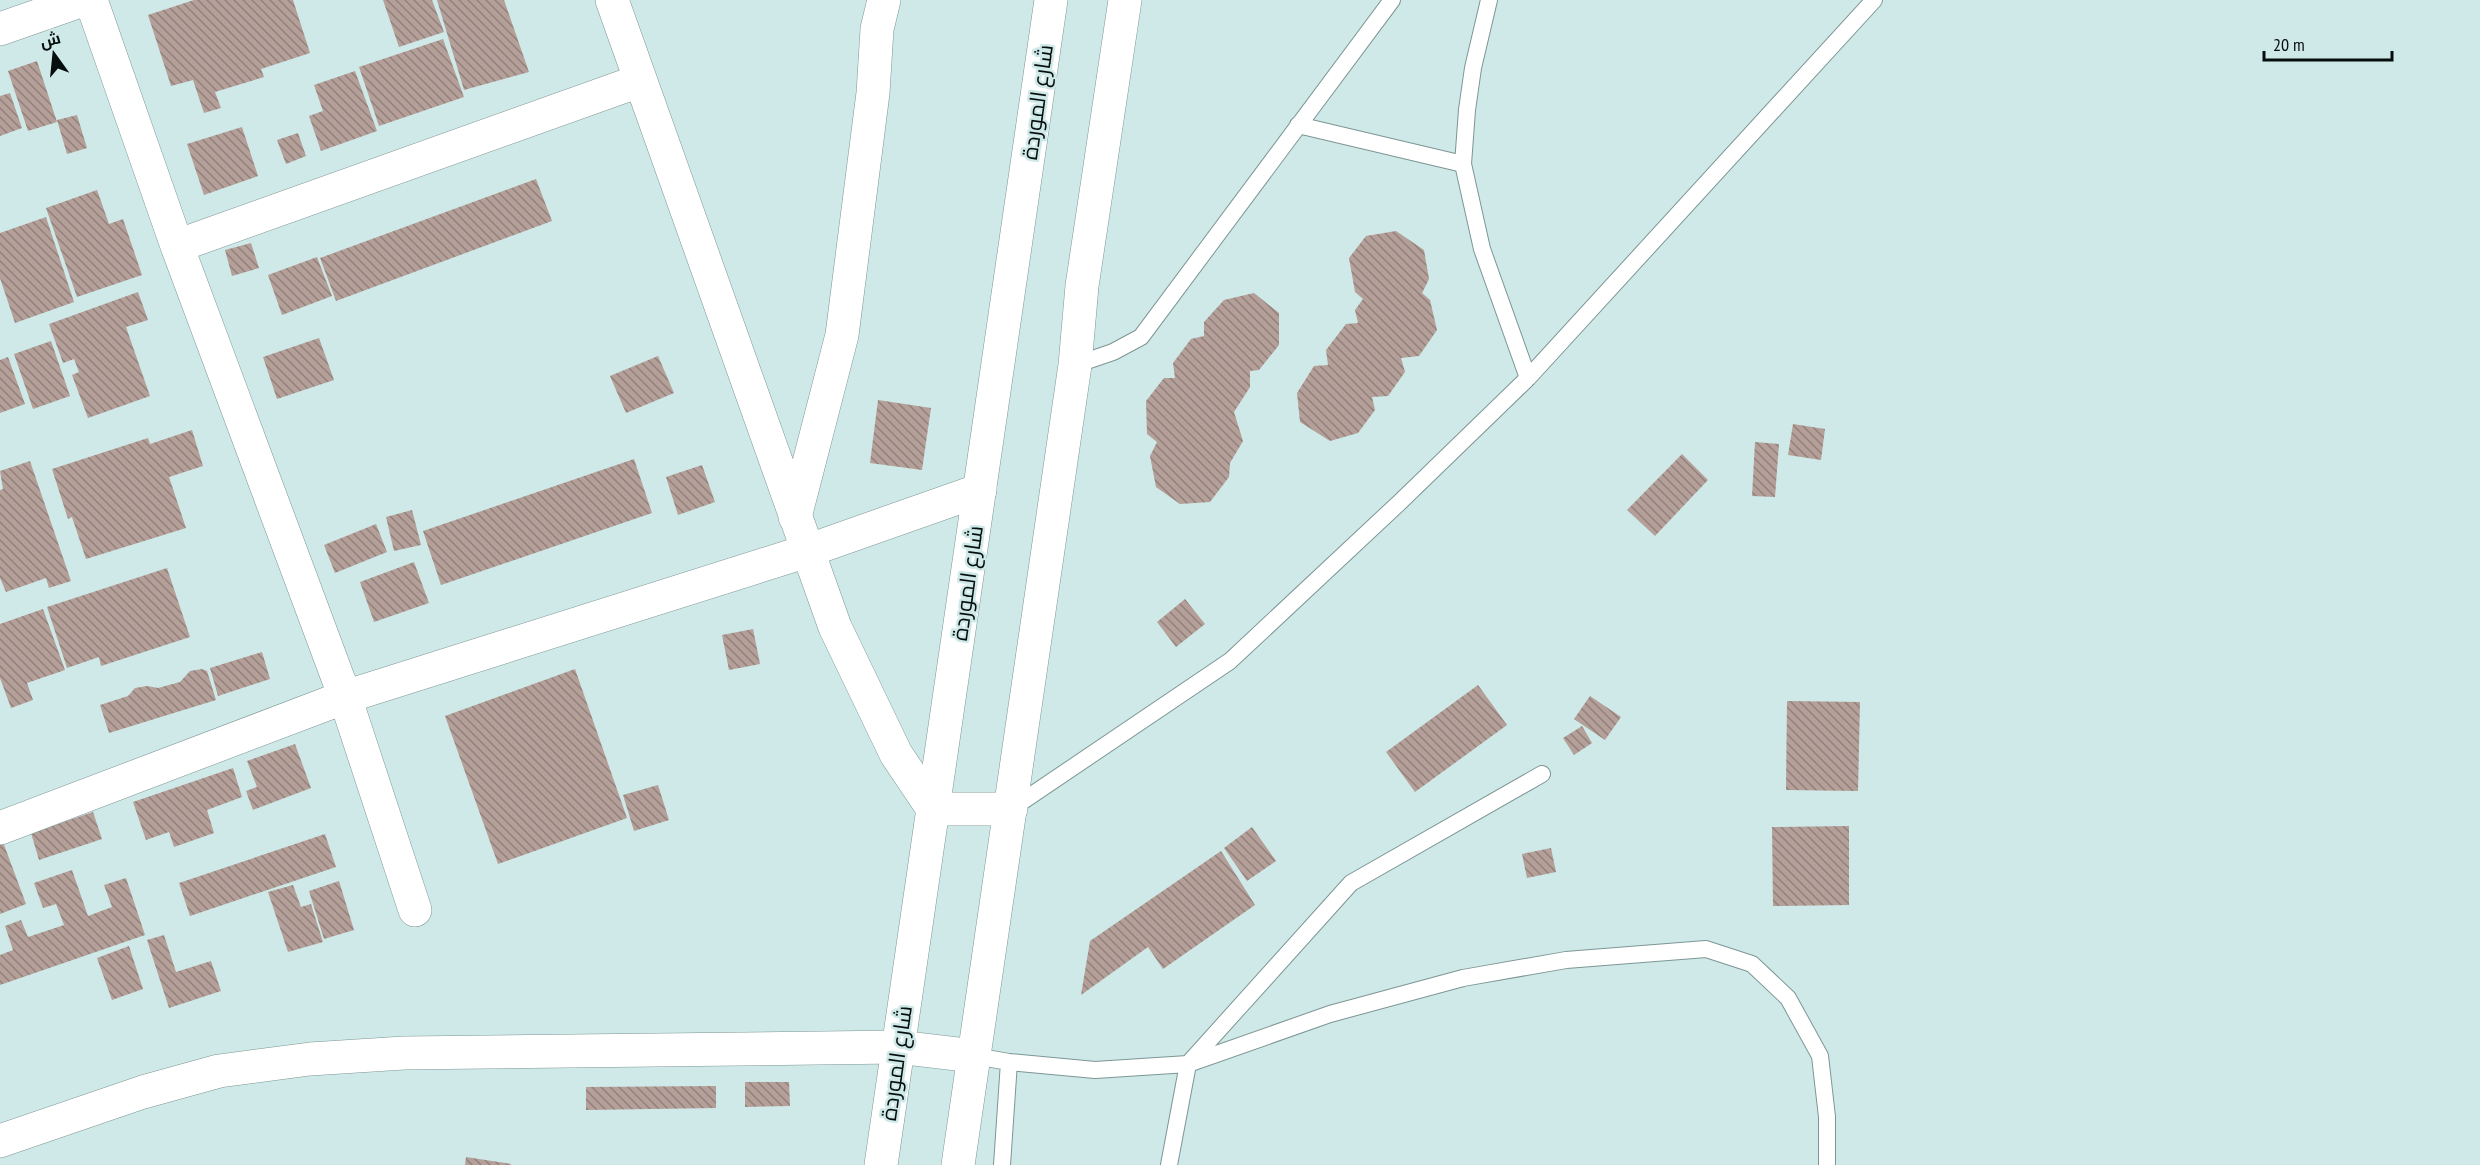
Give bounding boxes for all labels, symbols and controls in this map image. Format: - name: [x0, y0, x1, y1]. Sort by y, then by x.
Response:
- north arrow: [24, 24, 84, 84]
- scale bar: [2264, 24, 2392, 62]
- text: ش: [38, 27, 63, 52]
- text: 20 m: [2273, 33, 2305, 56]
- street label: شارع الموردة: [1015, 43, 1060, 162]
- street label: شارع الموردة: [945, 524, 990, 643]
- street label: شارع الموردة: [874, 1004, 919, 1123]

